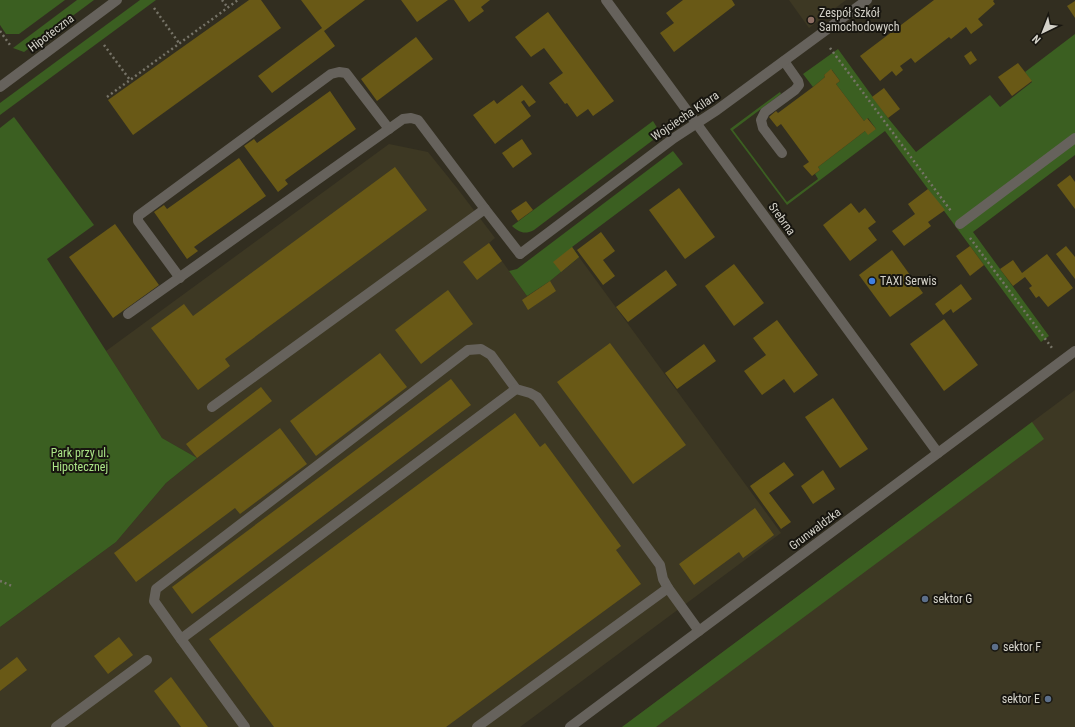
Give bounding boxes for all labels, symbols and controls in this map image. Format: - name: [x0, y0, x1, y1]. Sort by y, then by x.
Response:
- place label: Zespół Szkół Samochodowych: [819, 6, 900, 34]
- street label: Hipoteczna: [25, 11, 77, 55]
- north arrow: [1023, 12, 1063, 52]
- marker: Zespół Szkół Samochodowych: [806, 15, 816, 25]
- text: N: [1029, 32, 1043, 46]
- street label: Wojciecha Kilara: [649, 88, 722, 144]
- street label: Srebrna: [766, 200, 799, 238]
- place label: TAXI Serwis: [880, 274, 937, 288]
- marker: TAXI Serwis: [867, 276, 877, 286]
- park label: Park przy ul. Hipotecznej: [51, 446, 109, 474]
- street label: Grunwaldzka: [786, 505, 844, 553]
- place label: sektor G: [933, 592, 972, 606]
- marker: sektor G: [920, 594, 930, 604]
- place label: sektor F: [1003, 640, 1041, 654]
- marker: sektor F: [990, 642, 1000, 652]
- place label: sektor E: [1002, 692, 1040, 706]
- marker: sektor E: [1043, 694, 1053, 704]

